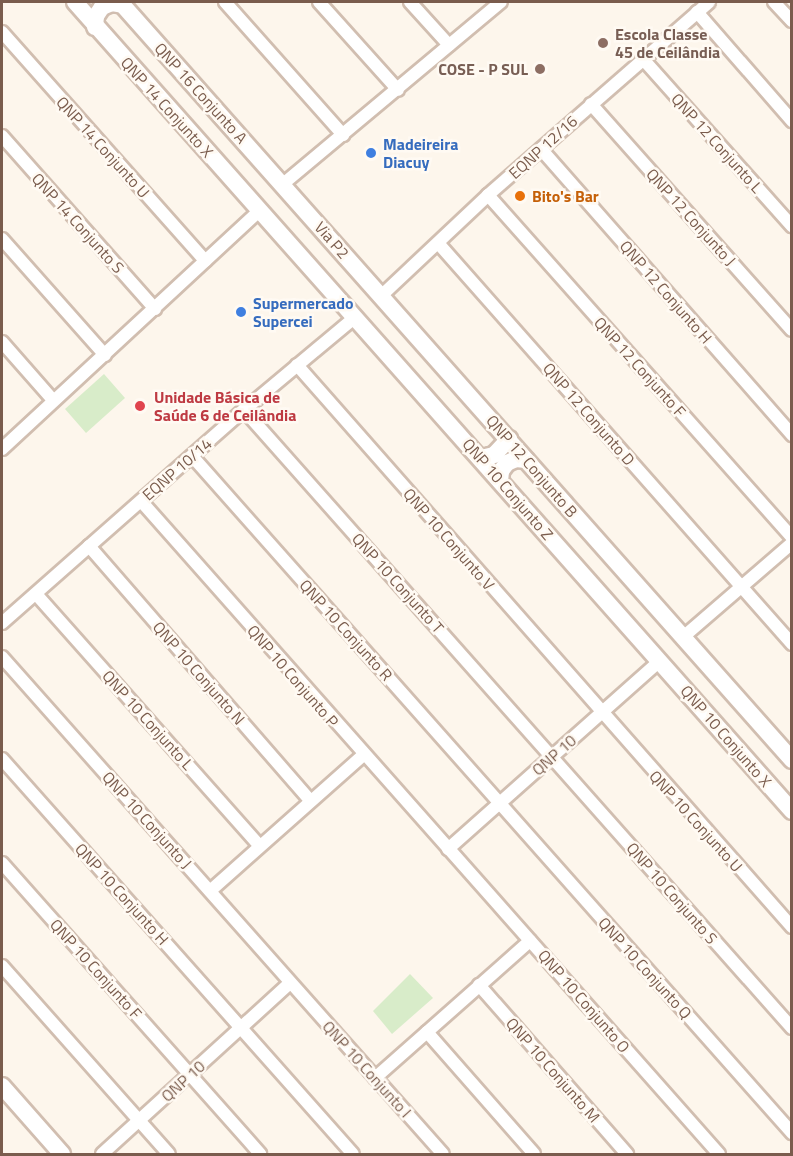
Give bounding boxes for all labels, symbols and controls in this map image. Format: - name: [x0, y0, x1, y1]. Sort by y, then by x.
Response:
- place label: Escola Classe 45 de Ceilândia: [615, 24, 720, 62]
- marker: Escola Classe 45 de Ceilândia: [596, 36, 610, 50]
- street label: QNP 16 Conjunto A: [151, 39, 251, 147]
- street label: QNP 14 Conjunto X: [117, 53, 217, 161]
- place label: COSE - P SUL: [438, 59, 528, 79]
- marker: COSE - P SUL: [533, 62, 547, 76]
- street label: QNP 12 Conjunto L: [667, 89, 767, 197]
- street label: QNP 14 Conjunto U: [52, 92, 154, 202]
- street label: EQNP 12/16: [505, 111, 581, 183]
- place label: Madeireira Diacuy: [383, 134, 458, 172]
- marker: Madeireira Diacuy: [364, 146, 378, 160]
- street label: QNP 12 Conjunto J: [642, 164, 740, 270]
- street label: QNP 14 Conjunto S: [28, 169, 128, 277]
- place label: Bito's Bar: [532, 186, 599, 206]
- marker: Bito's Bar: [513, 189, 527, 203]
- street label: Via P2: [311, 218, 353, 262]
- street label: QNP 12 Conjunto H: [616, 237, 716, 347]
- place label: Supermercado Supercei: [253, 293, 354, 331]
- marker: Supermercado Supercei: [234, 305, 248, 319]
- street label: QNP 12 Conjunto F: [590, 313, 690, 421]
- street label: QNP 12 Conjunto D: [539, 359, 639, 469]
- place label: Unidade Básica de Saúde 6 de Ceilândia: [154, 387, 296, 425]
- marker: Unidade Básica de Saúde 6 de Ceilândia: [131, 397, 149, 415]
- street label: QNP 12 Conjunto B: [482, 411, 582, 521]
- street label: EQNP 10/14: [138, 434, 216, 504]
- street label: QNP 10 Conjunto Z: [459, 434, 557, 544]
- street label: QNP 10 Conjunto V: [399, 484, 499, 594]
- street label: QNP 10 Conjunto T: [348, 529, 448, 637]
- street label: QNP 10 Conjunto R: [296, 575, 396, 685]
- street label: QNP 10 Conjunto N: [149, 618, 249, 728]
- street label: QNP 10 Conjunto P: [243, 621, 343, 731]
- street label: QNP 10 Conjunto L: [98, 666, 198, 774]
- street label: QNP 10 Conjunto X: [677, 681, 775, 791]
- street label: QNP 10: [528, 731, 580, 779]
- street label: QNP 10 Conjunto U: [645, 766, 747, 876]
- street label: QNP 10 Conjunto J: [98, 767, 196, 873]
- street label: QNP 10 Conjunto S: [623, 838, 721, 948]
- street label: QNP 10 Conjunto H: [71, 839, 173, 949]
- street label: QNP 10 Conjunto Q: [594, 913, 696, 1023]
- street label: QNP 10 Conjunto F: [46, 915, 146, 1023]
- street label: QNP 10 Conjunto O: [534, 946, 634, 1056]
- street label: QNP 10 Conjunto M: [502, 1014, 604, 1126]
- street label: QNP 10 Conjunto I: [319, 1017, 415, 1121]
- street label: QNP 10: [157, 1056, 209, 1106]

